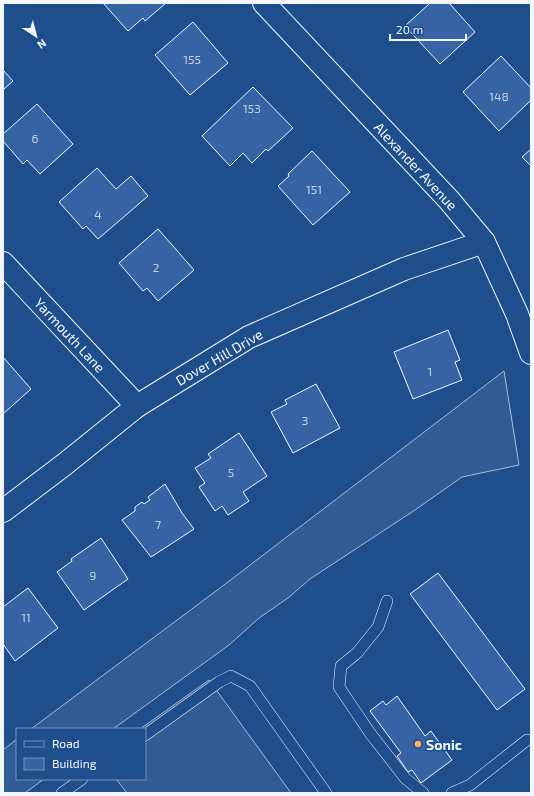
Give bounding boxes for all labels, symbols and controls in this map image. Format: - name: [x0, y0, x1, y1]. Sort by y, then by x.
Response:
- north arrow: [16, 16, 56, 56]
- scale bar: [390, 16, 466, 42]
- text: 20 m: [396, 22, 423, 36]
- text: N: [35, 37, 49, 52]
- house number: 155: [183, 52, 201, 66]
- house number: 148: [489, 89, 509, 103]
- house number: 153: [243, 101, 261, 115]
- street label: Alexander Avenue: [371, 118, 461, 214]
- house number: 6: [32, 131, 39, 145]
- house number: 151: [306, 182, 322, 196]
- house number: 4: [94, 207, 102, 221]
- house number: 2: [153, 260, 160, 274]
- street label: Yarmouth Lane: [31, 294, 109, 376]
- street label: Dover Hill Drive: [172, 325, 266, 389]
- house number: 1: [428, 364, 432, 378]
- house number: 3: [302, 413, 308, 427]
- house number: 5: [228, 465, 234, 479]
- house number: 7: [155, 517, 161, 531]
- house number: 9: [90, 568, 97, 582]
- house number: 11: [21, 610, 31, 624]
- legend: [16, 728, 146, 780]
- text: Road: [52, 736, 80, 750]
- place label: Sonic: [426, 736, 462, 753]
- marker: Sonic: [413, 739, 423, 749]
- text: Building: [52, 756, 97, 770]

